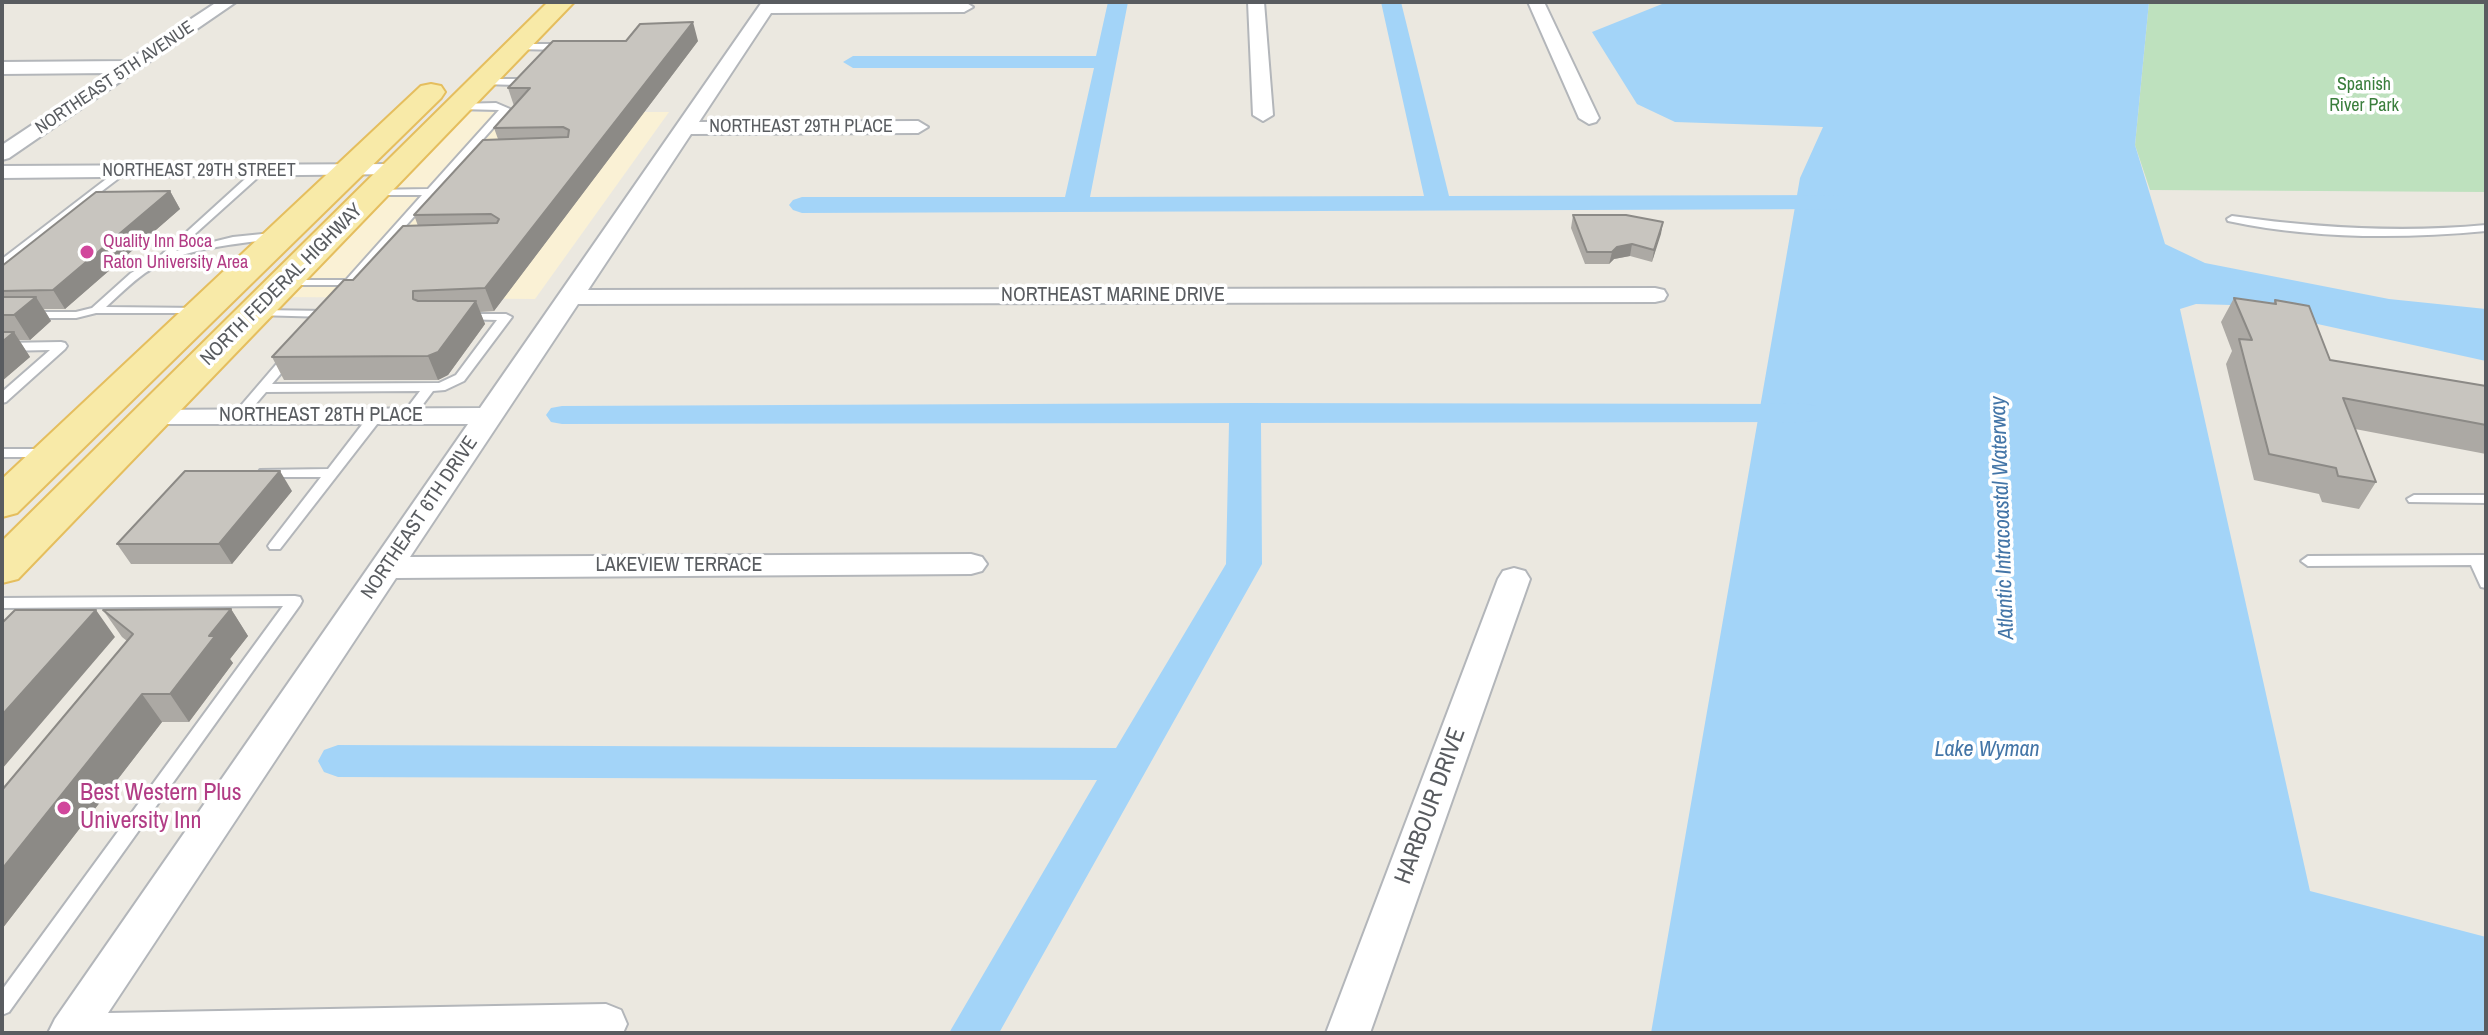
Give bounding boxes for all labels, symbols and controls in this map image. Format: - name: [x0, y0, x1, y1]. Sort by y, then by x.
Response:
- street label: NORTHEAST 5TH AVENUE: [32, 17, 198, 139]
- park label: Spanish River Park: [2329, 74, 2399, 116]
- street label: NORTHEAST 29TH PLACE: [709, 116, 893, 138]
- street label: NORTHEAST 29TH STREET: [102, 160, 296, 182]
- street label: NORTH FEDERAL HIGHWAY: [196, 199, 368, 371]
- place label: Quality Inn Boca Raton University Area: [103, 231, 248, 274]
- marker: Quality Inn Boca Raton University Area: [78, 243, 96, 261]
- street label: NORTHEAST MARINE DRIVE: [1001, 284, 1225, 308]
- water label: Atlantic Intracoastal Waterway: [1986, 396, 2020, 640]
- street label: NORTHEAST 28TH PLACE: [219, 404, 423, 428]
- street label: NORTHEAST 6TH DRIVE: [357, 432, 483, 604]
- street label: LAKEVIEW TERRACE: [596, 554, 762, 578]
- street label: HARBOUR DRIVE: [1389, 724, 1473, 888]
- water label: Lake Wyman: [1934, 737, 2040, 763]
- place label: Best Western Plus University Inn: [80, 780, 242, 836]
- marker: Best Western Plus University Inn: [55, 799, 73, 817]

